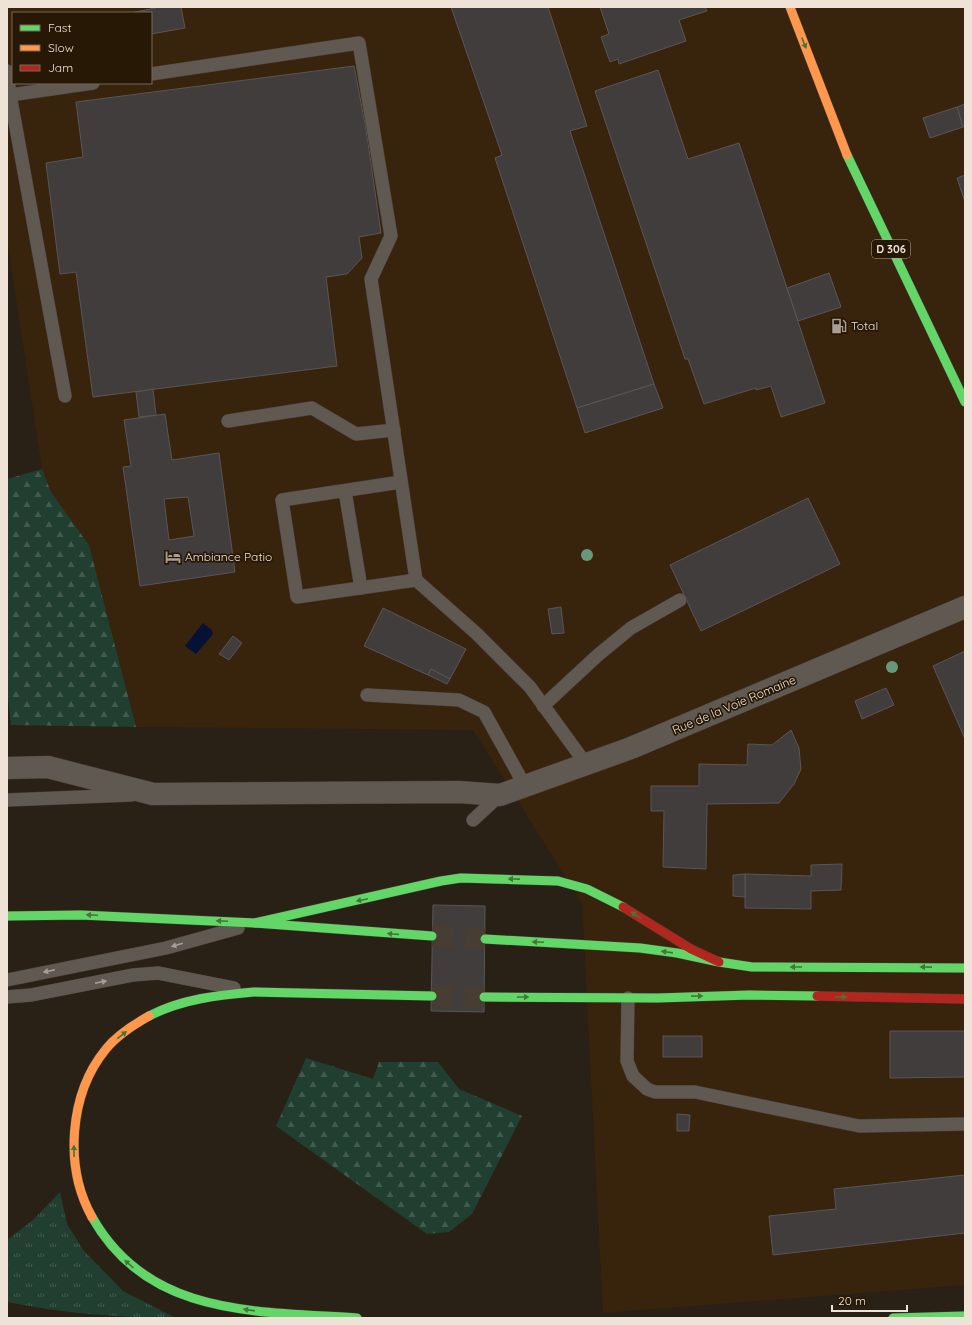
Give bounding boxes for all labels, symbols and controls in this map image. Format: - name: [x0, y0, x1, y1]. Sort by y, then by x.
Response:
- legend: [12, 12, 152, 84]
- text: Fast: [48, 20, 72, 35]
- one-way arrow: [802, 38, 808, 50]
- text: Slow: [48, 40, 74, 55]
- text: Jam: [48, 60, 73, 75]
- road number: D 306: [872, 240, 910, 258]
- fuel station icon: Total: [830, 317, 848, 335]
- place label: Total: [851, 318, 878, 333]
- hotel icon: Ambiance Patio: [164, 548, 182, 566]
- place label: Ambiance Patio: [185, 549, 272, 564]
- street label: Rue de la Voie Romaine: [670, 672, 798, 737]
- one-way arrow: [507, 876, 520, 882]
- one-way arrow: [356, 897, 368, 903]
- one-way arrow: [86, 912, 98, 919]
- one-way arrow: [631, 912, 642, 919]
- one-way arrow: [216, 918, 228, 925]
- one-way arrow: [387, 930, 399, 937]
- one-way arrow: [531, 939, 544, 945]
- one-way arrow: [170, 942, 182, 948]
- one-way arrow: [661, 949, 673, 955]
- one-way arrow: [789, 964, 802, 970]
- one-way arrow: [920, 964, 932, 971]
- one-way arrow: [43, 969, 56, 975]
- one-way arrow: [94, 979, 107, 985]
- one-way arrow: [691, 993, 703, 1000]
- one-way arrow: [517, 994, 530, 1000]
- one-way arrow: [835, 994, 848, 1000]
- one-way arrow: [116, 1030, 127, 1039]
- one-way arrow: [71, 1144, 77, 1157]
- one-way arrow: [124, 1259, 134, 1269]
- scale bar: [832, 1287, 907, 1313]
- text: 20 m: [838, 1293, 866, 1308]
- one-way arrow: [242, 1307, 255, 1313]

